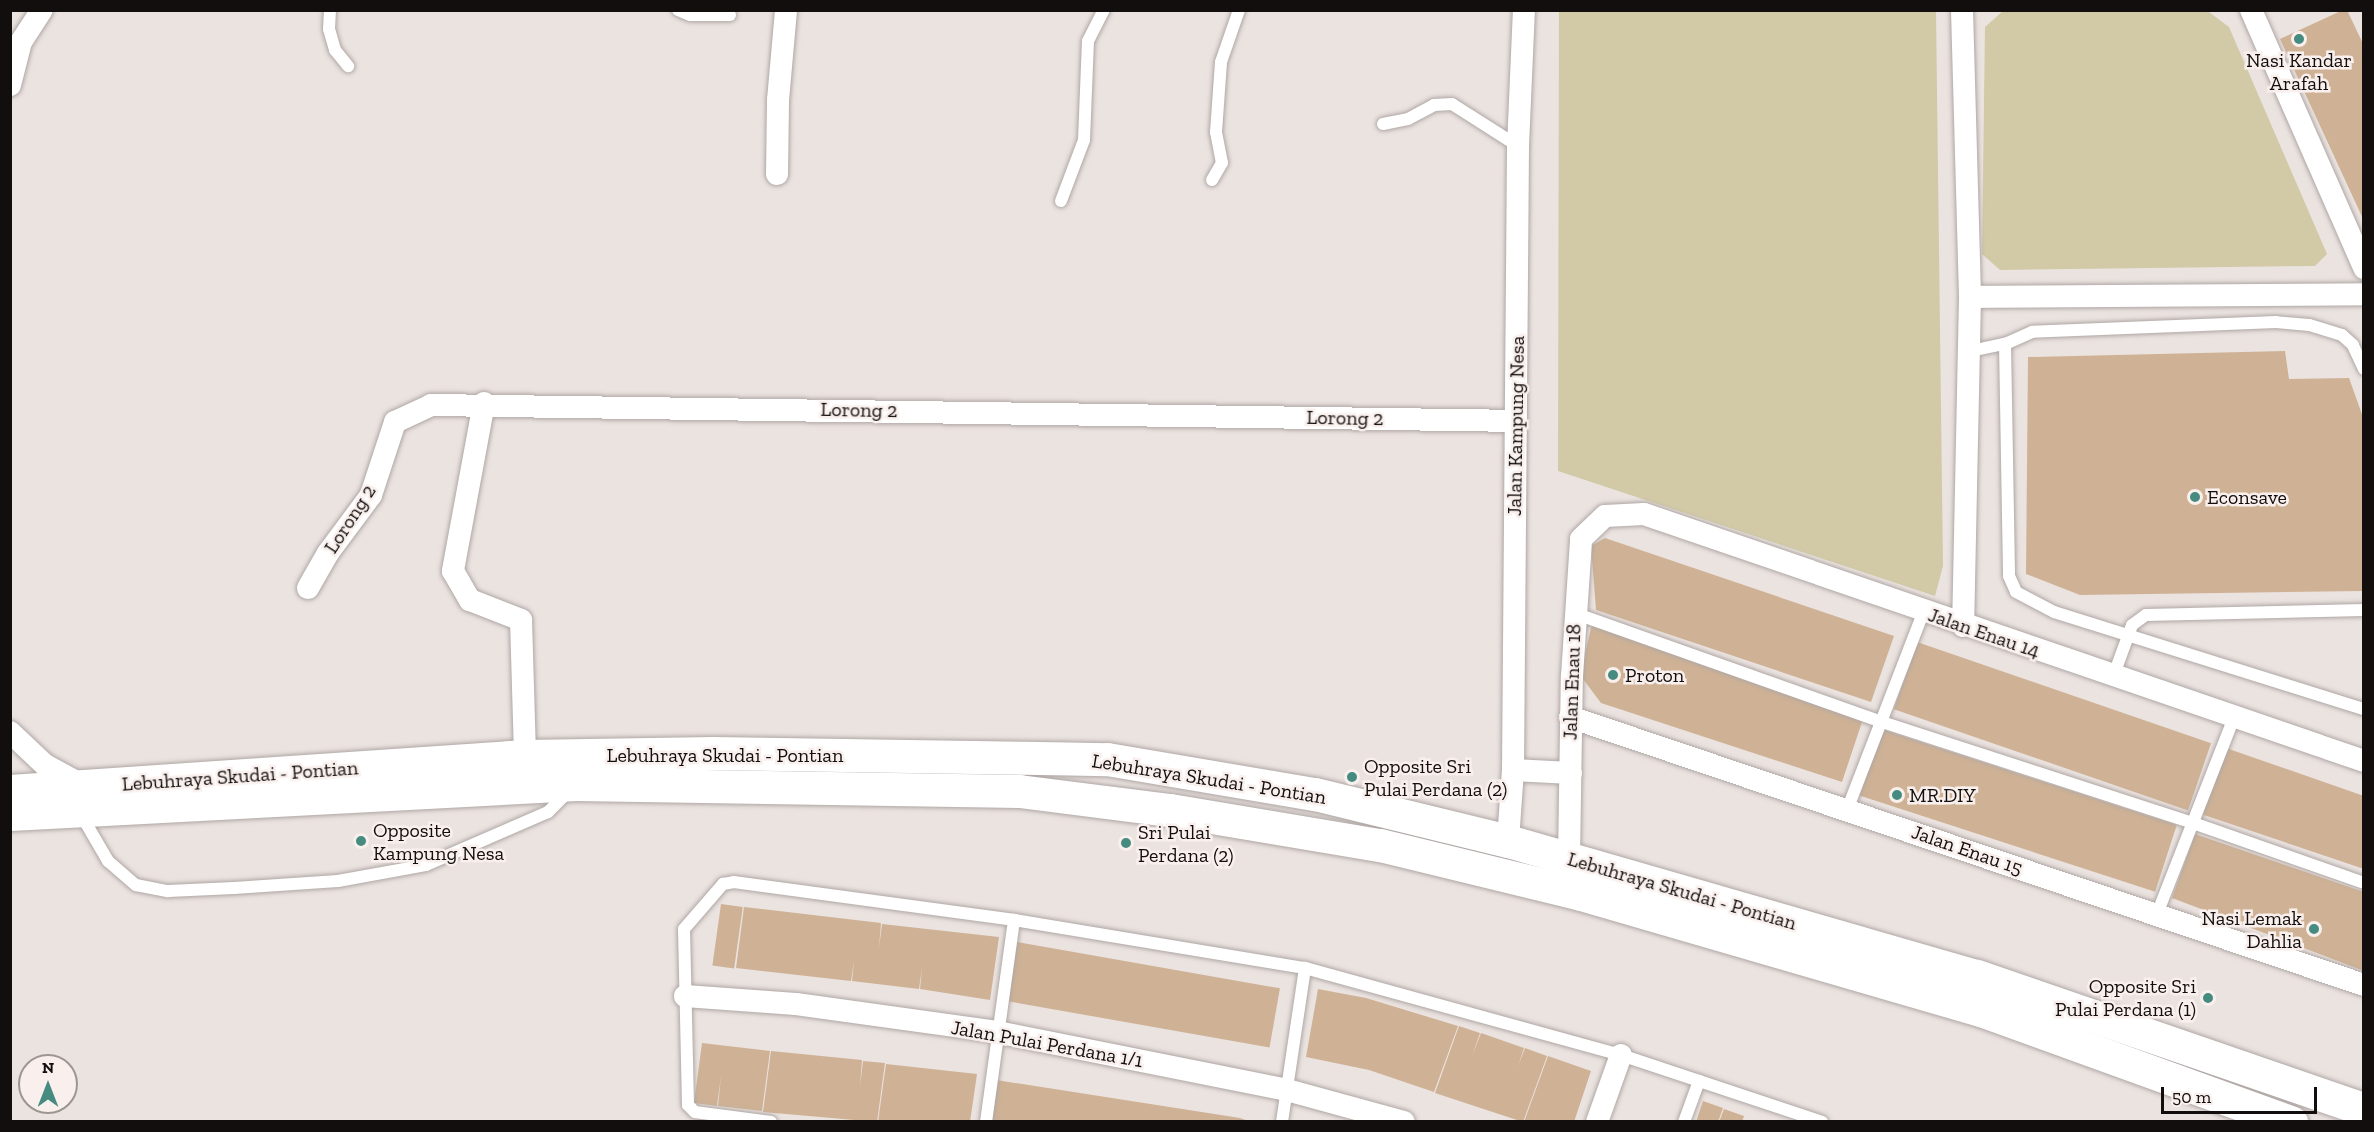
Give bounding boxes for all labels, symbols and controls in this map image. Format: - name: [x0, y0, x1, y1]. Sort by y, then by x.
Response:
- marker: Nasi Kandar Arafah: [2292, 32, 2306, 46]
- place label: Nasi Kandar Arafah: [2246, 48, 2352, 95]
- street label: Jalan Kampung Nesa: [1502, 336, 1530, 516]
- street label: Lorong 2: [820, 397, 898, 423]
- street label: Lorong 2: [1306, 405, 1384, 431]
- street label: Lorong 2: [319, 480, 381, 558]
- place label: Econsave: [2207, 485, 2287, 509]
- marker: Econsave: [2188, 490, 2202, 504]
- street label: Jalan Enau 14: [1925, 603, 2043, 663]
- street label: Jalan Enau 18: [1558, 623, 1586, 741]
- place label: Proton: [1625, 663, 1684, 687]
- marker: Proton: [1606, 668, 1620, 682]
- street label: Lebuhraya Skudai - Pontian: [607, 743, 843, 767]
- street label: Lebuhraya Skudai - Pontian: [1090, 749, 1328, 809]
- place label: Opposite Sri Pulai Perdana (2): [1364, 754, 1507, 801]
- street label: Lebuhraya Skudai - Pontian: [121, 756, 359, 796]
- marker: Opposite Sri Pulai Perdana (2): [1345, 770, 1359, 784]
- place label: MR.DIY: [1909, 783, 1976, 807]
- marker: MR.DIY: [1890, 788, 1904, 802]
- place label: Opposite Kampung Nesa: [373, 818, 504, 865]
- place label: Sri Pulai Perdana (2): [1138, 820, 1233, 867]
- street label: Jalan Enau 15: [1908, 820, 2026, 880]
- marker: Opposite Kampung Nesa: [354, 834, 368, 848]
- marker: Sri Pulai Perdana (2): [1119, 836, 1133, 850]
- street label: Lebuhraya Skudai - Pontian: [1565, 847, 1799, 935]
- place label: Nasi Lemak Dahlia: [2202, 906, 2302, 953]
- marker: Nasi Lemak Dahlia: [2307, 922, 2321, 936]
- place label: Opposite Sri Pulai Perdana (1): [2055, 975, 2196, 1022]
- marker: Opposite Sri Pulai Perdana (1): [2201, 991, 2215, 1005]
- street label: Jalan Pulai Perdana 1/1: [949, 1015, 1145, 1073]
- north arrow: [18, 1054, 78, 1114]
- text: N: [42, 1058, 54, 1077]
- scale bar: [2164, 1075, 2320, 1113]
- text: 50 m: [2172, 1086, 2211, 1108]

